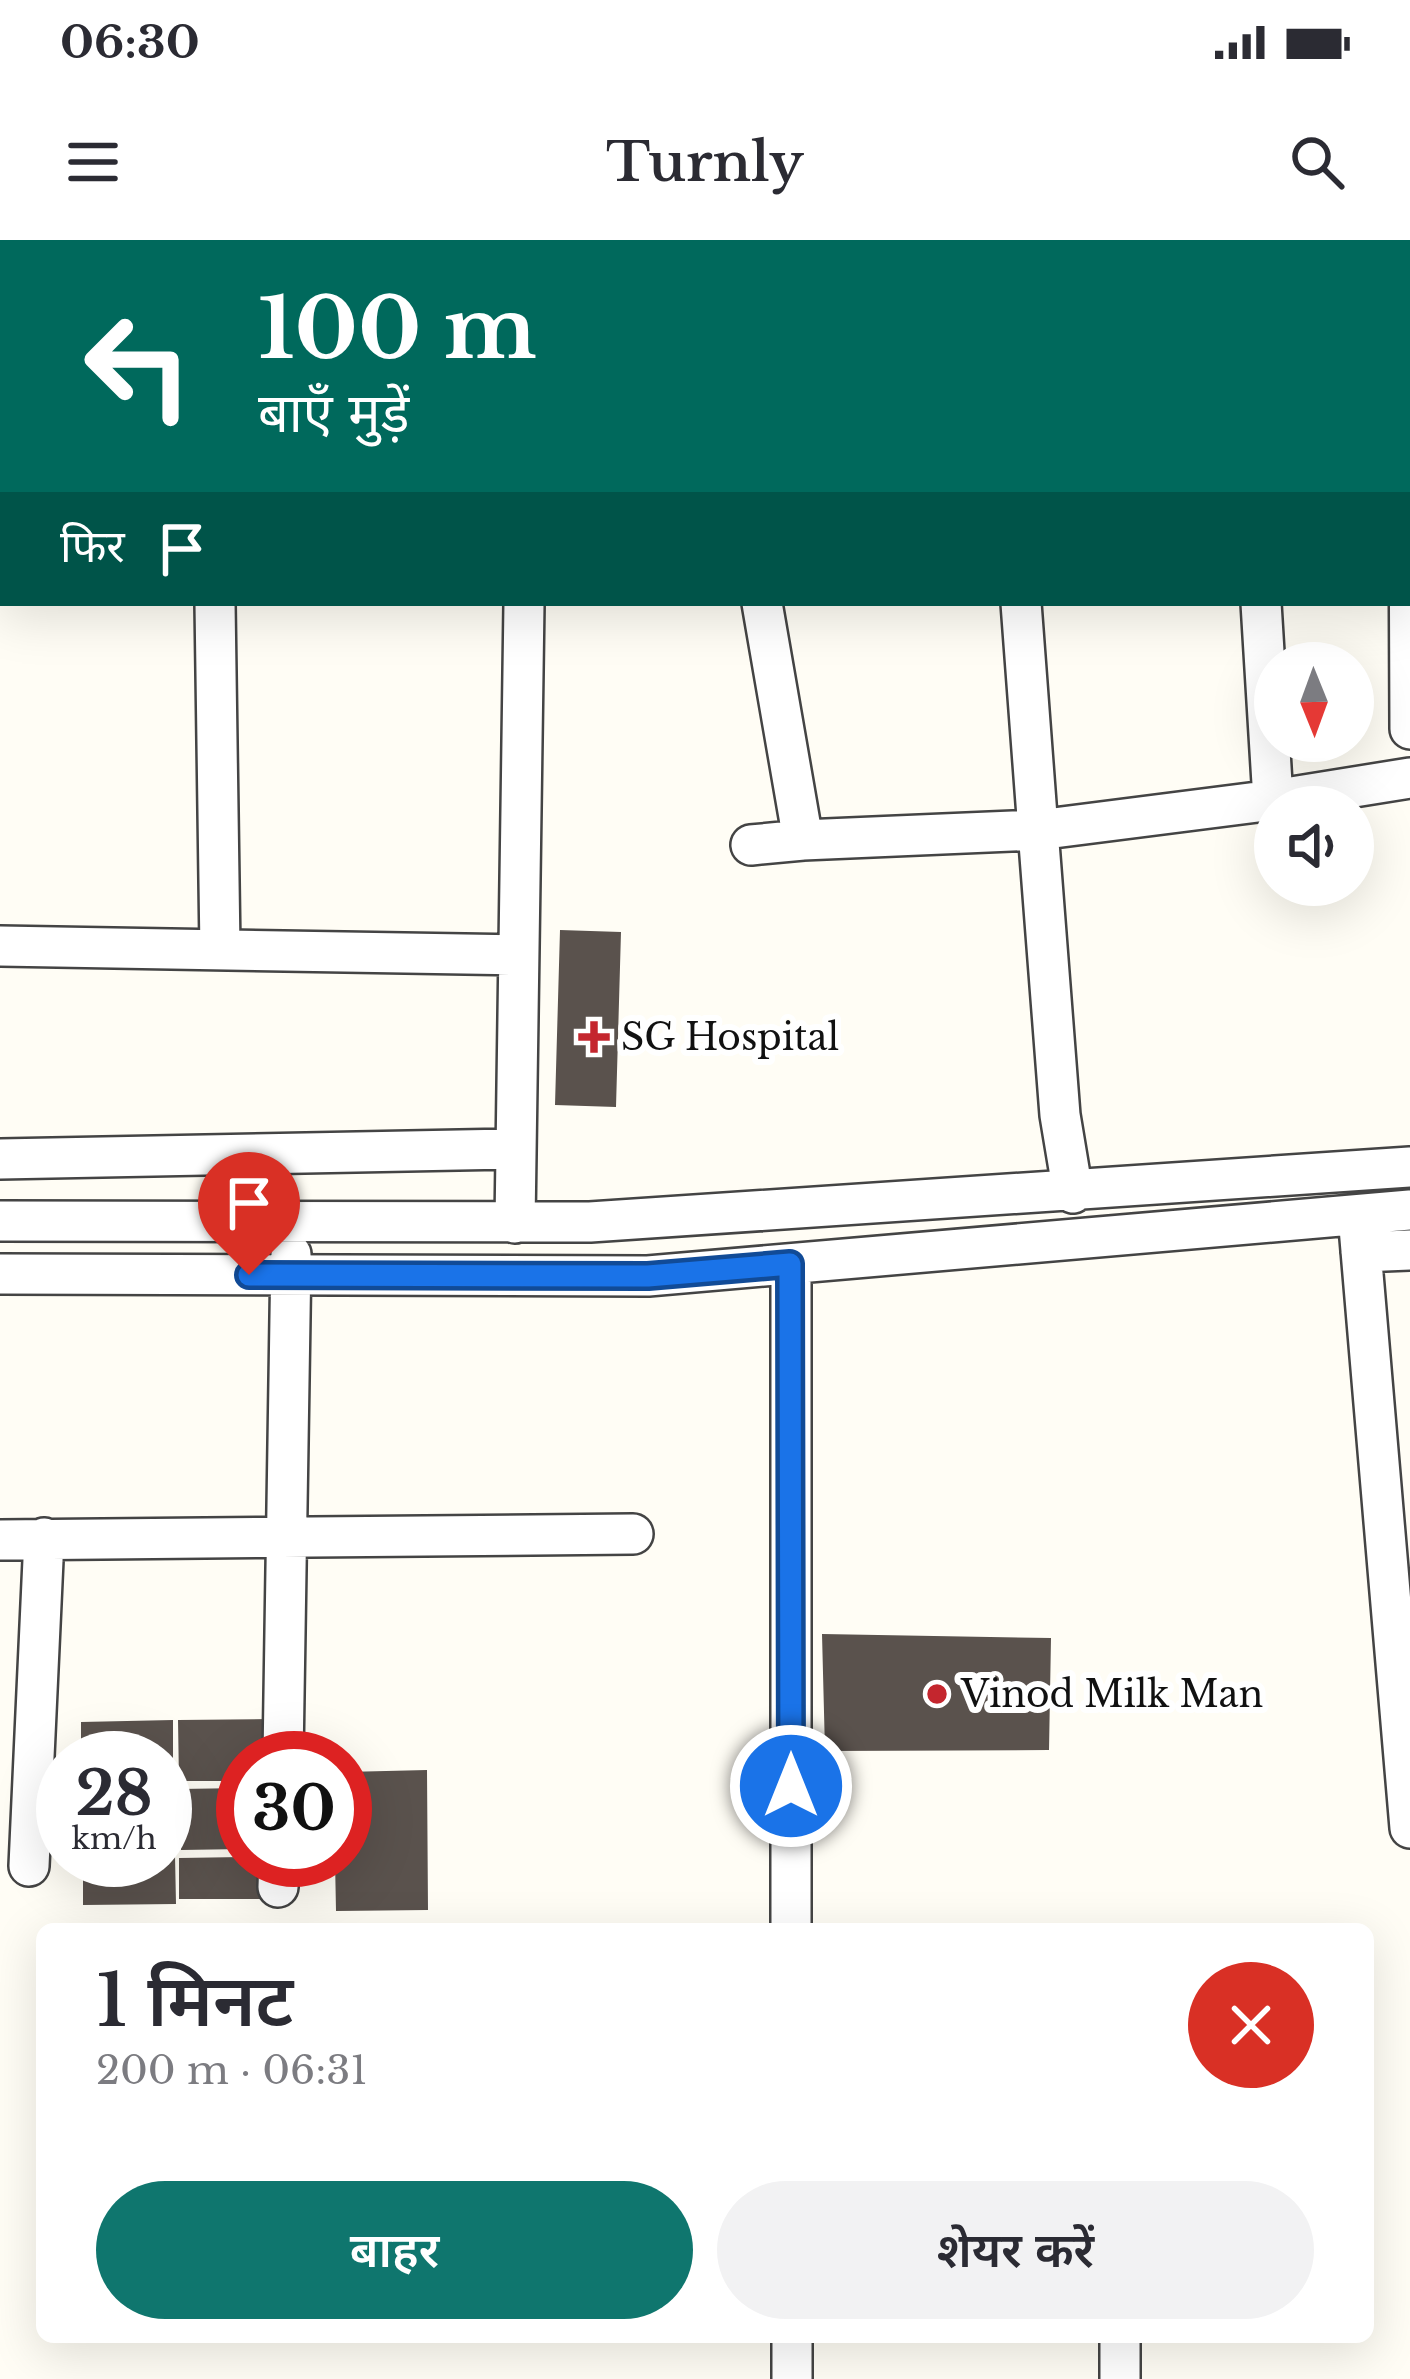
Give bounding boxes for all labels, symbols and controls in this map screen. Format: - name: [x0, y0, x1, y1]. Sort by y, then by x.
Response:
- text: 06:30: [60, 14, 200, 70]
- icon: menu: [60, 129, 126, 195]
- text: Turnly: [606, 129, 804, 196]
- icon: search: [1284, 129, 1350, 195]
- text: 100 m: [258, 277, 537, 381]
- icon: left: [60, 288, 216, 444]
- text: बाएँ मुड़ें: [258, 380, 409, 447]
- icon: arrive: [149, 516, 215, 582]
- text: फिर: [60, 518, 125, 574]
- north arrow: [1254, 642, 1374, 762]
- map controls: [1254, 642, 1374, 906]
- button: sound: [1254, 786, 1374, 906]
- place label: SG Hospital: [621, 1015, 839, 1060]
- marker: SG Hospital: [578, 1021, 610, 1053]
- pin: [198, 1152, 300, 1275]
- icon: arrive: [216, 1170, 282, 1236]
- place label: Vinod Milk Man: [960, 1672, 1263, 1717]
- marker: Vinod Milk Man: [924, 1681, 950, 1707]
- position arrow: [728, 1723, 854, 1849]
- speed limit sign: 30: [216, 1731, 372, 1887]
- text: 28: [75, 1757, 153, 1831]
- text: km/h: [71, 1820, 157, 1857]
- text: 1 मिनट: [96, 1956, 293, 2045]
- button: close: [1188, 1962, 1314, 2088]
- text: 200 m · 06:31: [96, 2046, 368, 2095]
- button: बाहर: [96, 2181, 693, 2319]
- button: शेयर करें: [717, 2181, 1314, 2319]

